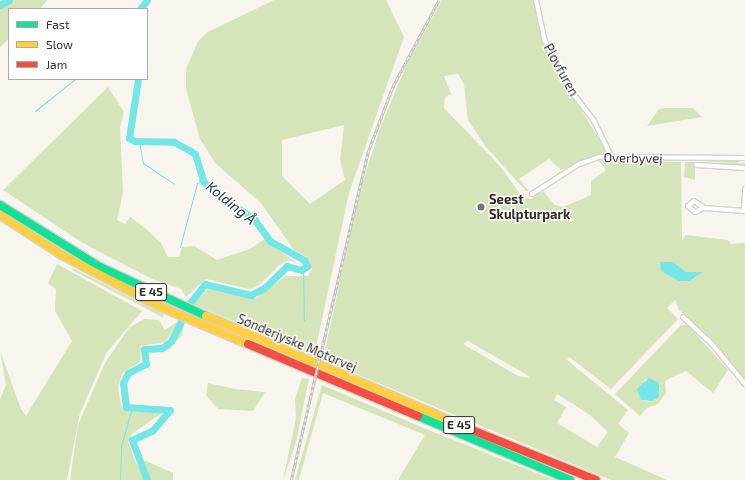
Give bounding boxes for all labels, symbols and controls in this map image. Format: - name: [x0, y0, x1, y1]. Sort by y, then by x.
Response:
- legend: [8, 8, 148, 80]
- text: Fast: [46, 17, 69, 31]
- text: Slow: [46, 37, 73, 51]
- street label: Plovfuren: [540, 41, 582, 99]
- text: Jam: [46, 57, 67, 71]
- street label: Overbyvej: [603, 150, 663, 166]
- water label: Kolding Å: [203, 178, 259, 228]
- place label: Seest Skulpturpark: [489, 192, 570, 223]
- marker: Seest Skulpturpark: [476, 202, 486, 212]
- road number: E 45: [135, 282, 167, 302]
- street label: Sønderjyske Motorvej: [235, 311, 359, 375]
- road number: E 45: [443, 415, 475, 435]

